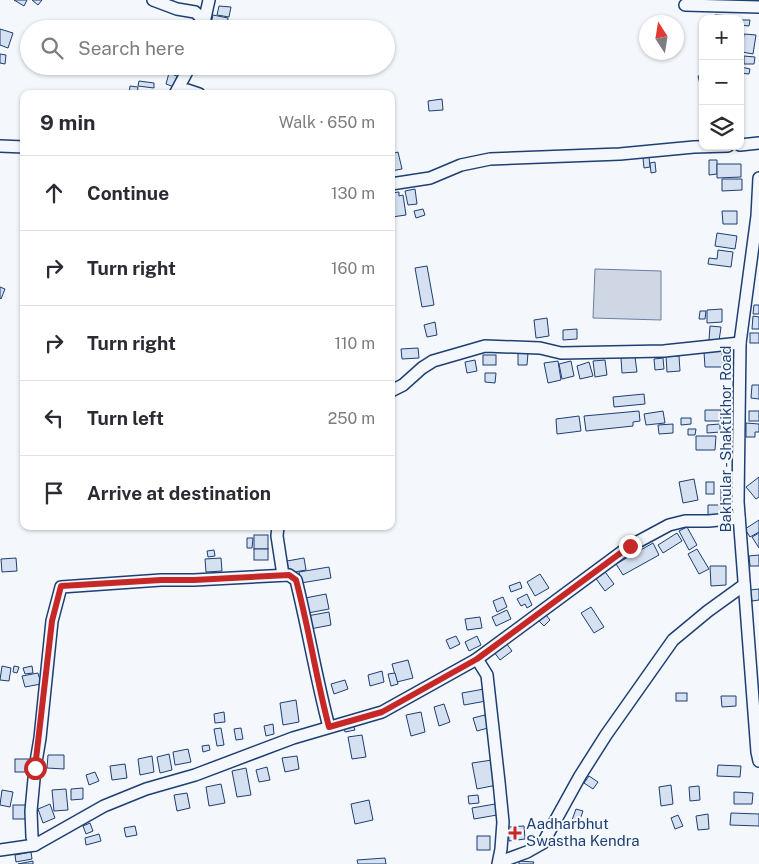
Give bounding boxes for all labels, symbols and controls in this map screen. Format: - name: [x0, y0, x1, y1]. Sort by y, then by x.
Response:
- north arrow: [639, 15, 684, 60]
- map controls: [699, 15, 744, 150]
- button: +: [699, 15, 744, 60]
- search box: [20, 20, 395, 75]
- icon: search: [38, 34, 66, 62]
- text: Search here: [78, 37, 185, 59]
- button: −: [699, 60, 744, 105]
- button: layers: [699, 105, 744, 150]
- text: 9 min: [40, 110, 96, 135]
- text: Walk · 650 m: [279, 113, 375, 132]
- icon: ahead: [40, 179, 68, 207]
- text: Continue: [87, 182, 169, 204]
- text: 130 m: [331, 184, 375, 203]
- icon: right: [40, 254, 68, 282]
- text: Turn right: [87, 257, 176, 279]
- text: 160 m: [331, 259, 375, 278]
- icon: right: [40, 329, 68, 357]
- text: Turn right: [87, 332, 176, 354]
- text: 110 m: [334, 334, 375, 353]
- street label: Bakhular - Shaktikhor Road: [717, 345, 734, 533]
- icon: left: [40, 404, 68, 432]
- text: Turn left: [87, 407, 164, 429]
- text: 250 m: [328, 409, 375, 428]
- icon: arrive: [40, 479, 68, 507]
- text: Arrive at destination: [87, 482, 271, 504]
- route end: [619, 535, 642, 558]
- route start: [24, 757, 47, 780]
- place label: Aadharbhut Swastha Kendra: [526, 815, 640, 849]
- marker: Aadharbhut Swastha Kendra: [508, 826, 522, 840]

